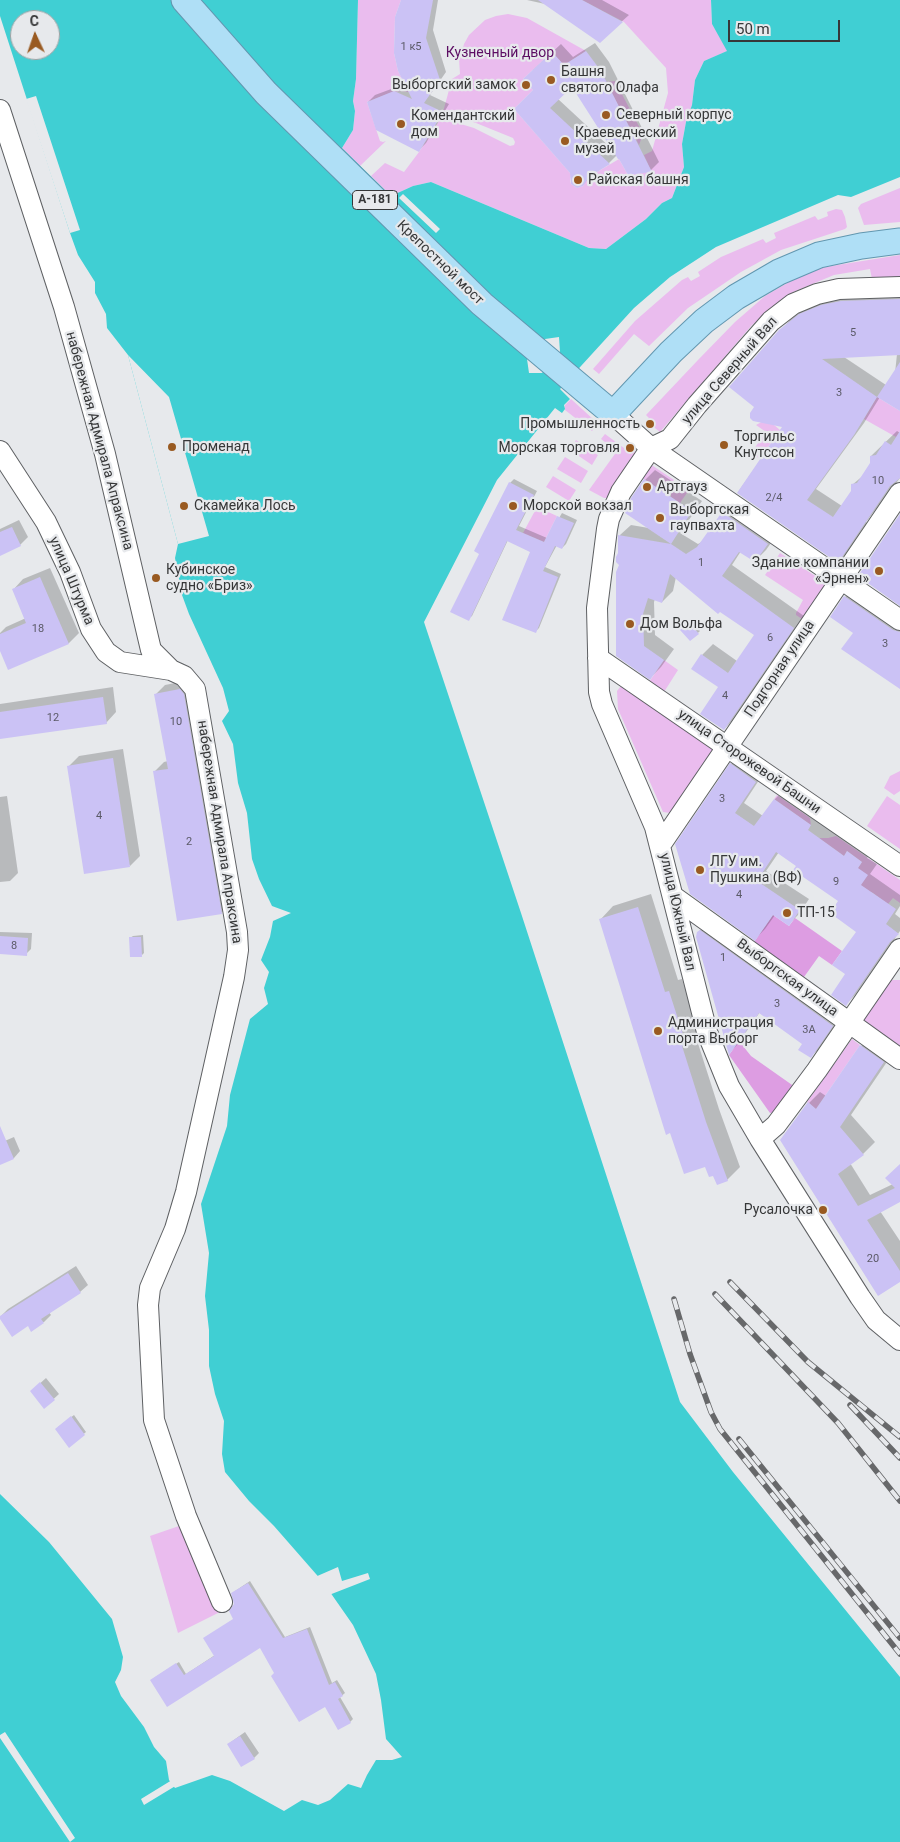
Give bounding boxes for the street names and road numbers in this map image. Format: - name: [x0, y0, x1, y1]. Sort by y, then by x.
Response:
- road number: А-181: [352, 190, 398, 210]
- street label: Крепостной мост: [393, 217, 487, 309]
- street label: улица Северный Вал: [679, 314, 781, 428]
- street label: набережная Адмирала Апраксина: [62, 330, 136, 552]
- street label: улица Штурма: [45, 534, 97, 628]
- street label: Подгорная улица: [741, 618, 819, 720]
- street label: улица Сторожевой Башни: [674, 706, 824, 818]
- street label: набережная Адмирала Апраксина: [193, 719, 245, 945]
- street label: улица Южный Вал: [655, 852, 699, 972]
- street label: Выборгская улица: [733, 936, 841, 1020]

